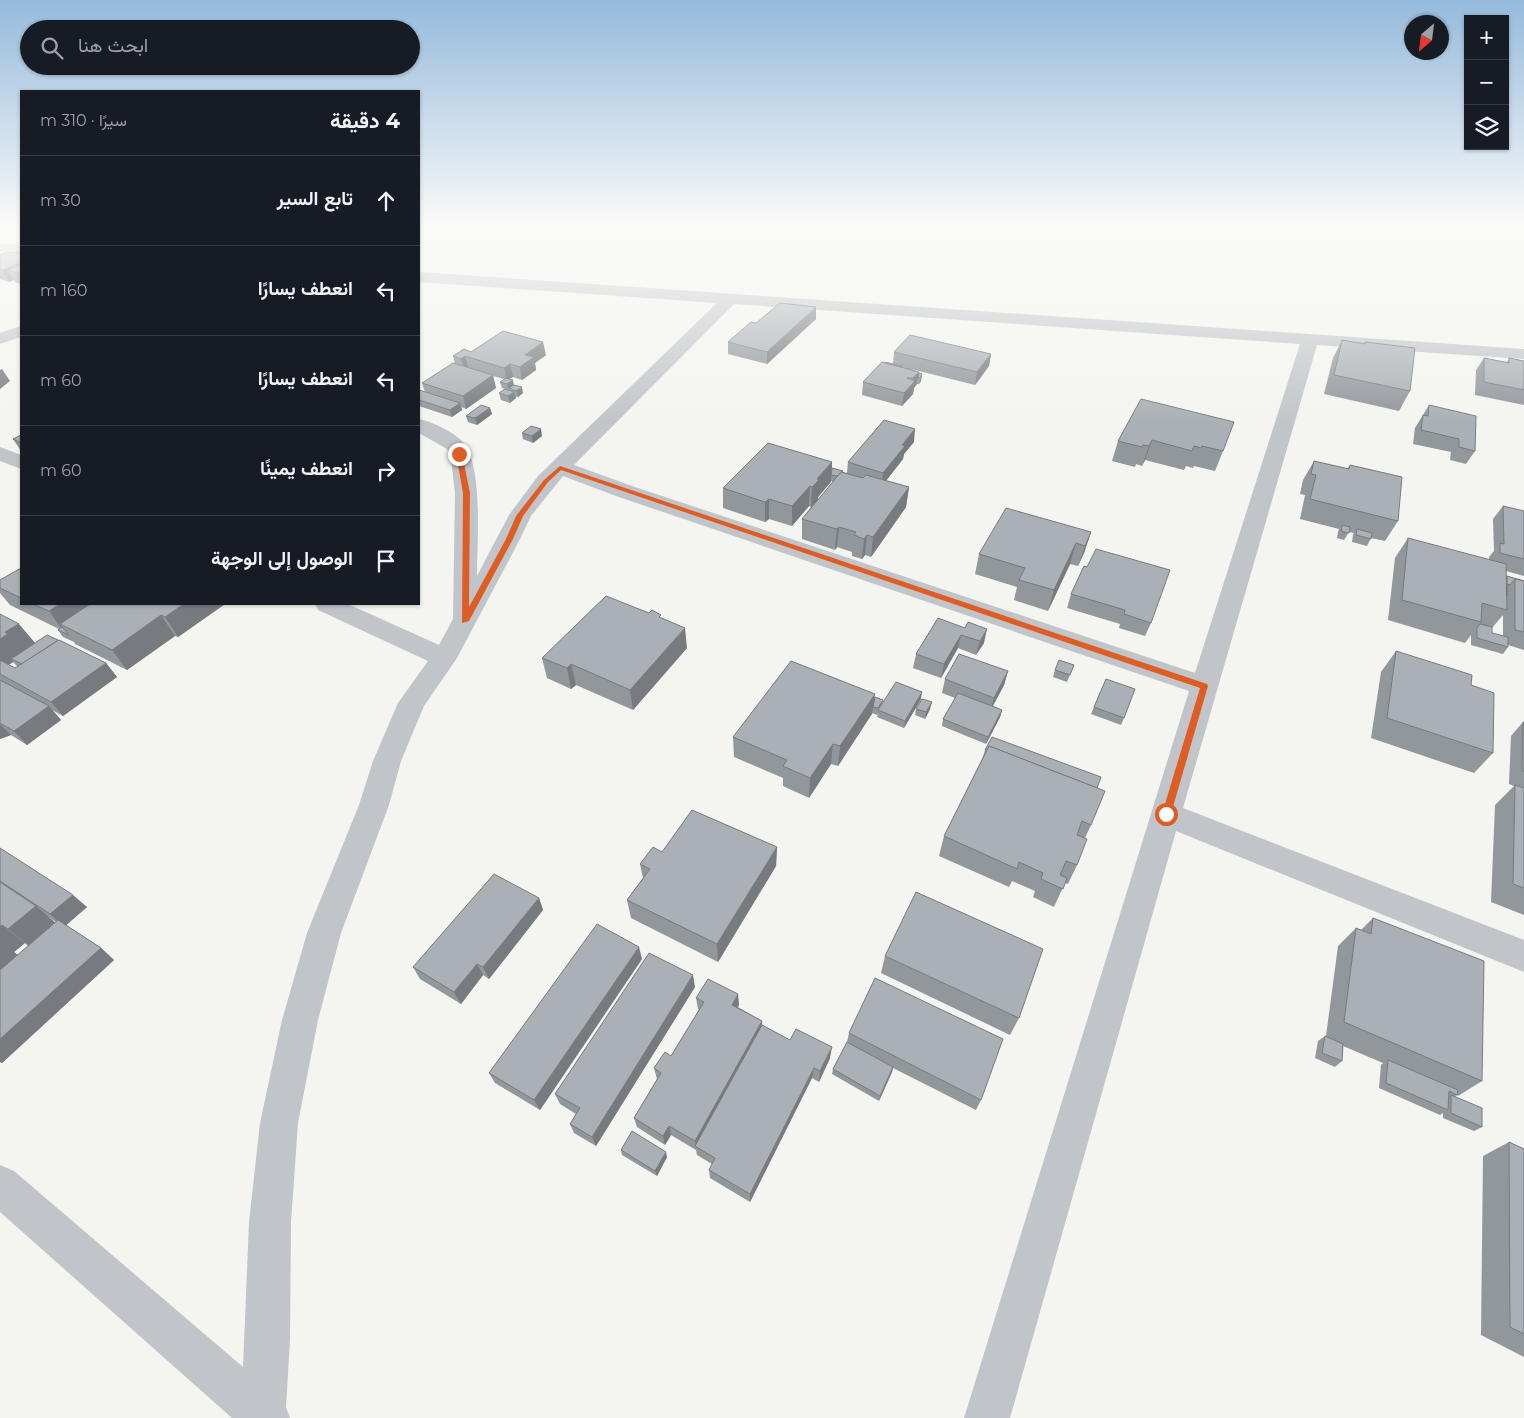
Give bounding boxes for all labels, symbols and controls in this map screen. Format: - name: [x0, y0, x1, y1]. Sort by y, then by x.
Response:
- north arrow: [1404, 15, 1449, 60]
- map controls: [1464, 15, 1509, 150]
- button: +: [1464, 15, 1509, 60]
- search box: [20, 20, 420, 75]
- icon: search: [38, 34, 66, 62]
- text: ابحث هنا: [78, 34, 148, 57]
- button: −: [1464, 60, 1509, 105]
- button: layers: [1464, 105, 1509, 150]
- text: 4 دقيقة: [330, 108, 400, 133]
- text: سيرًا · 310 m: [40, 111, 127, 130]
- text: تابع السير: [277, 187, 353, 210]
- icon: ahead: [372, 187, 400, 215]
- text: 30 m: [40, 191, 81, 210]
- text: انعطف يسارًا: [258, 277, 353, 300]
- icon: left: [372, 277, 400, 305]
- text: 160 m: [40, 281, 87, 300]
- text: انعطف يسارًا: [258, 367, 353, 390]
- icon: left: [372, 367, 400, 395]
- text: 60 m: [40, 371, 82, 390]
- route end: [448, 443, 471, 466]
- text: انعطف يمينًا: [260, 457, 353, 480]
- icon: right: [372, 457, 400, 485]
- text: 60 m: [40, 461, 82, 480]
- text: الوصول إلى الوجهة: [211, 547, 353, 570]
- icon: arrive: [372, 547, 400, 575]
- route start: [1155, 803, 1178, 826]

